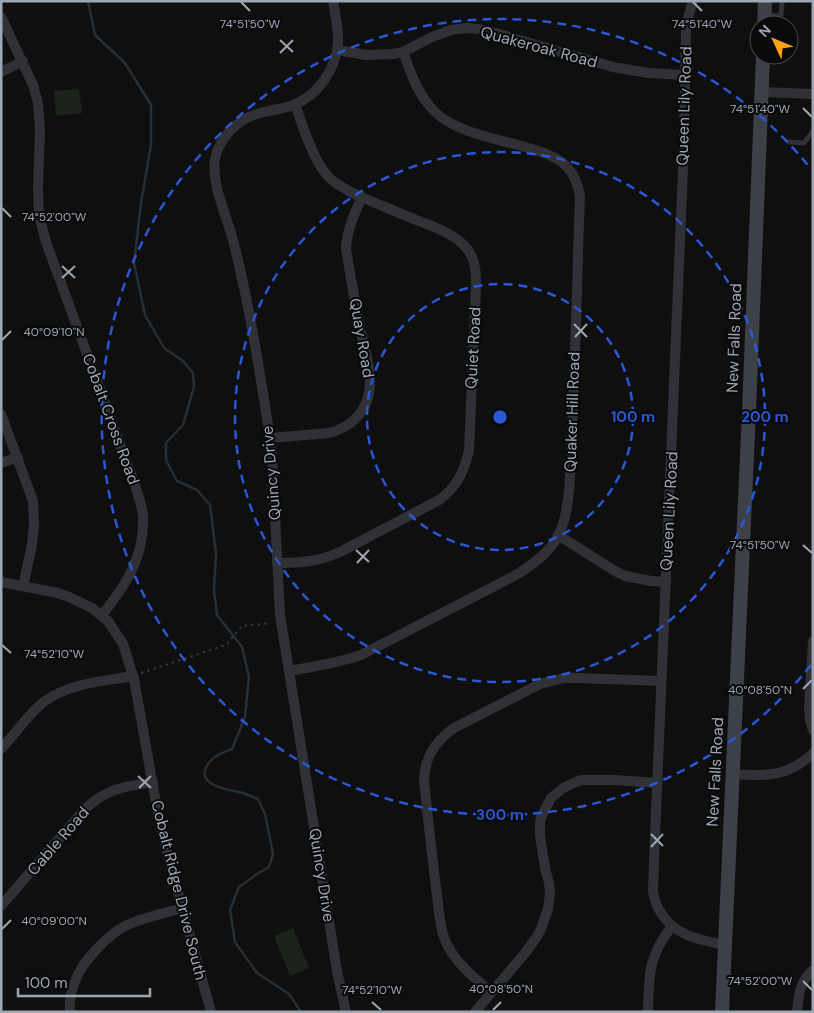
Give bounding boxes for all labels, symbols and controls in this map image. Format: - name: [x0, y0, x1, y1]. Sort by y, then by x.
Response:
- north arrow: [749, 15, 799, 65]
- text: 74°51'50"W: [220, 16, 281, 32]
- text: 74°51'40"W: [672, 16, 732, 32]
- street label: Quakeroak Road: [478, 21, 600, 73]
- text: N: [755, 21, 775, 41]
- street label: Queen Lily Road: [671, 46, 697, 166]
- text: 74°51'40"W: [730, 101, 790, 117]
- text: 74°52'00"W: [22, 209, 87, 225]
- street label: New Falls Road: [722, 283, 746, 393]
- street label: Quay Road: [345, 297, 379, 379]
- street label: Quiet Road: [460, 307, 486, 389]
- text: 40°09'10"N: [24, 324, 85, 340]
- street label: Cobalt Cross Road: [78, 351, 144, 487]
- street label: Quaker Hill Road: [559, 351, 585, 473]
- text: 100 m: [611, 407, 655, 427]
- text: 200 m: [741, 407, 789, 427]
- centre of rings: [491, 408, 509, 426]
- street label: Quincy Drive: [256, 425, 286, 521]
- street label: Queen Lily Road: [655, 451, 683, 571]
- text: 74°51'50"W: [730, 537, 791, 553]
- text: 74°52'10"W: [24, 646, 84, 662]
- text: 40°08'50"N: [728, 682, 792, 698]
- street label: New Falls Road: [702, 717, 728, 827]
- street label: Cobalt Ridge Drive South: [146, 798, 212, 982]
- street label: Cable Road: [22, 802, 94, 880]
- text: 300 m: [476, 805, 524, 825]
- street label: Quincy Drive: [304, 827, 340, 923]
- text: 40°09'00"N: [21, 913, 87, 929]
- scale bar: [18, 966, 150, 998]
- text: 100 m: [25, 973, 68, 993]
- text: 74°52'00"W: [728, 973, 793, 989]
- text: 40°08'50"N: [469, 981, 533, 997]
- text: 74°52'10"W: [342, 982, 402, 998]

